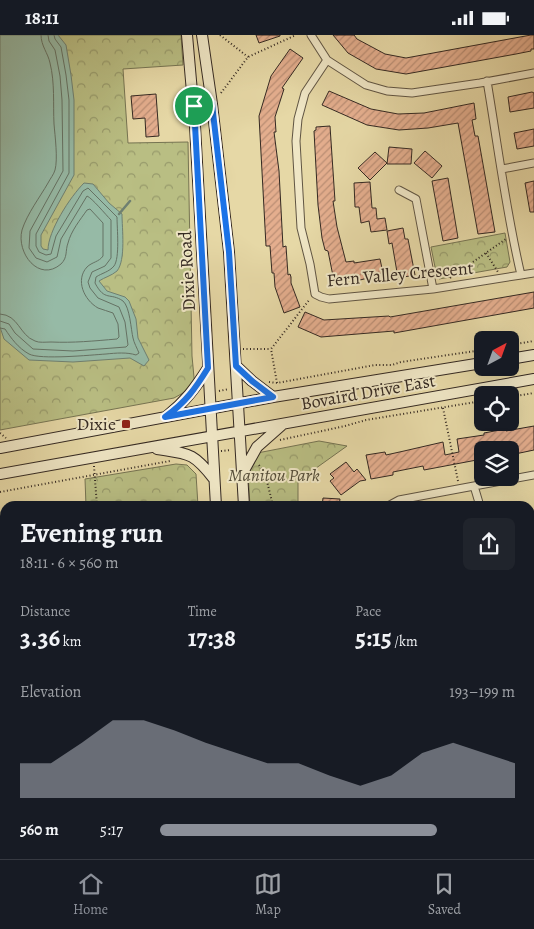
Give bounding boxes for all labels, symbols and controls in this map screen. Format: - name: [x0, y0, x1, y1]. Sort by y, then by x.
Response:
- text: 18:11: [25, 5, 59, 31]
- pin: [173, 85, 215, 127]
- icon: arrive: [180, 92, 208, 120]
- street label: Dixie Road: [173, 230, 201, 312]
- street label: Fern Valley Crescent: [326, 256, 474, 292]
- north arrow: [474, 331, 519, 376]
- map controls: [474, 331, 519, 486]
- street label: Bovaird Drive East: [299, 368, 437, 416]
- button: locate: [474, 386, 519, 431]
- place label: Dixie: [77, 412, 116, 436]
- marker: Dixie: [120, 418, 132, 430]
- button: layers: [474, 441, 519, 486]
- park label: Manitou Park: [228, 463, 320, 487]
- text: Evening run: [20, 514, 163, 552]
- button: share: [463, 518, 515, 570]
- text: 18:11 · 6 × 560 m: [20, 552, 119, 574]
- text: Distance: [20, 602, 70, 621]
- text: Time: [188, 602, 217, 621]
- text: Pace: [355, 602, 381, 621]
- text: 3.36: [20, 621, 60, 655]
- text: 17:38: [188, 621, 236, 655]
- text: 5:15: [355, 621, 392, 655]
- text: km: [60, 632, 81, 651]
- text: /km: [392, 632, 418, 651]
- text: Elevation: [20, 681, 81, 703]
- text: 193–199 m: [449, 681, 515, 703]
- text: 560 m: [20, 819, 59, 841]
- text: 5:17: [100, 819, 123, 841]
- tab: Home: [73, 870, 108, 919]
- tab: Map: [254, 870, 282, 919]
- tab: Saved: [428, 870, 461, 919]

